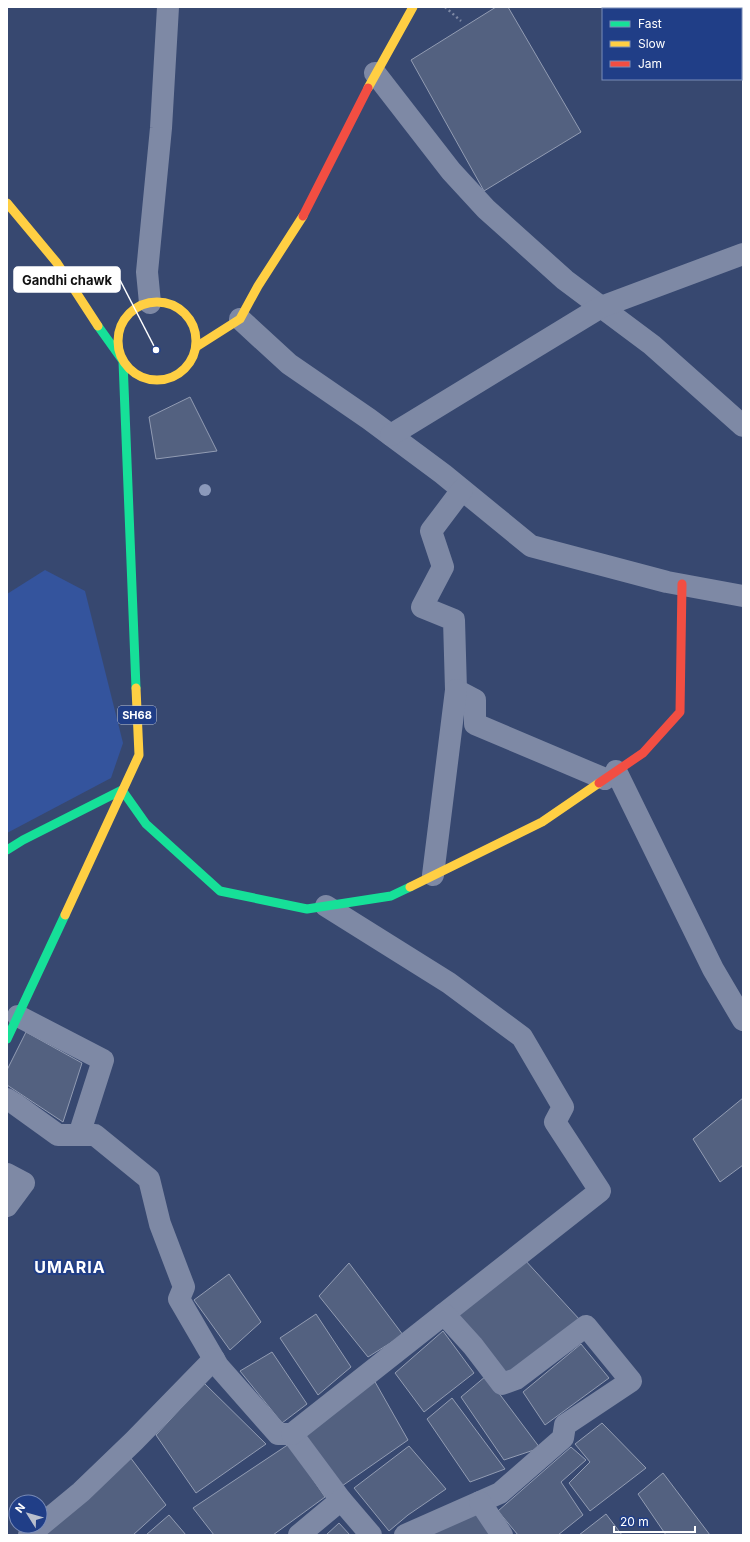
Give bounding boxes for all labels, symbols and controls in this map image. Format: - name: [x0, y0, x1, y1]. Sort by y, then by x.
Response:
- legend: [602, 8, 742, 80]
- text: Fast: [638, 16, 662, 31]
- text: Slow: [638, 36, 666, 51]
- text: Jam: [638, 56, 662, 71]
- callout: Gandhi chawk: [14, 267, 120, 292]
- text: Gandhi chawk: [22, 272, 113, 288]
- road number: SH68: [118, 706, 156, 724]
- district label: UMARIA: [34, 1257, 106, 1277]
- north arrow: [8, 1494, 48, 1534]
- text: N: [12, 1500, 28, 1516]
- scale bar: [614, 1508, 695, 1534]
- text: 20 m: [620, 1514, 649, 1529]

